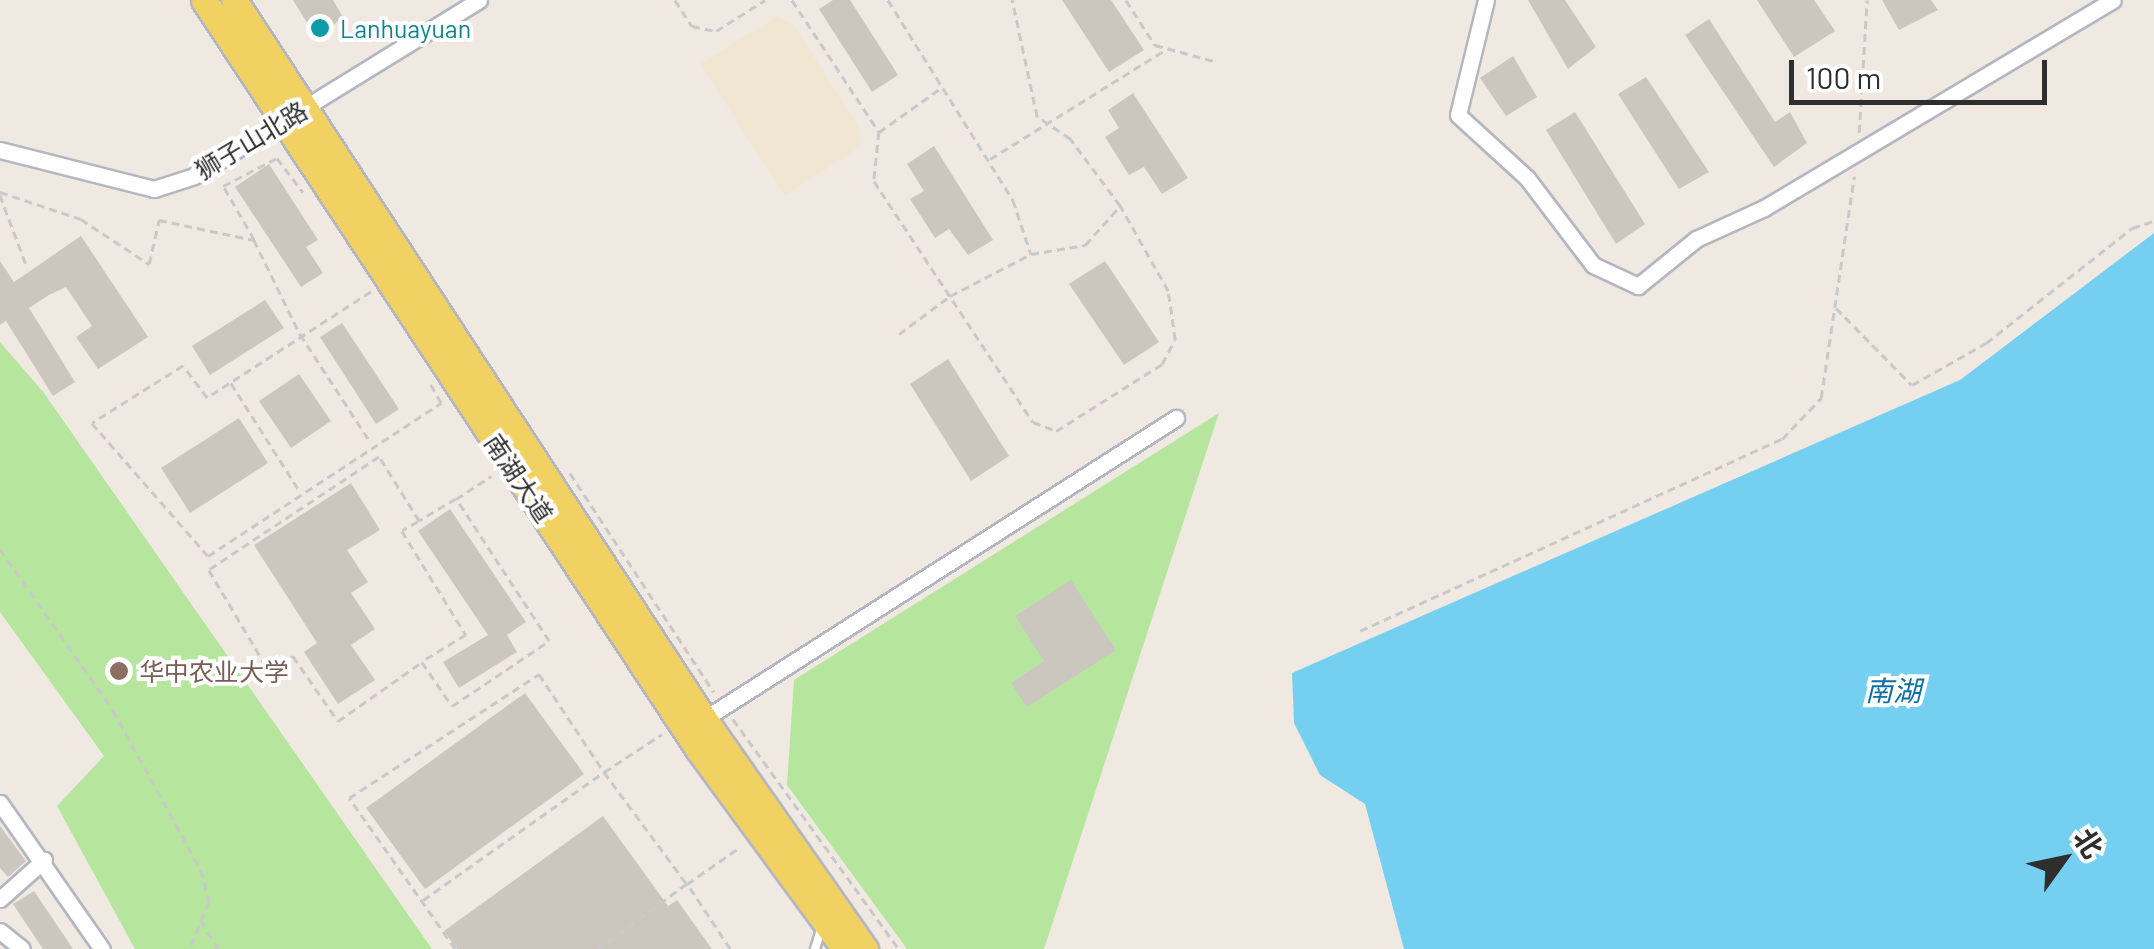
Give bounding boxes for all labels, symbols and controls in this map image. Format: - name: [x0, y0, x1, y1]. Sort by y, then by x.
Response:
- place label: Lanhuayuan: [340, 13, 471, 43]
- marker: Lanhuayuan: [309, 17, 331, 39]
- scale bar: [1794, 40, 2052, 102]
- text: 100 m: [1806, 59, 1881, 95]
- street label: 狮子山北路: [190, 95, 312, 185]
- street label: 南湖大道: [479, 428, 559, 528]
- place label: 华中农业大学: [139, 656, 289, 686]
- marker: 华中农业大学: [108, 660, 130, 682]
- water label: 南湖: [1865, 673, 1921, 707]
- north arrow: [2014, 809, 2114, 909]
- text: 北: [2067, 822, 2111, 864]

